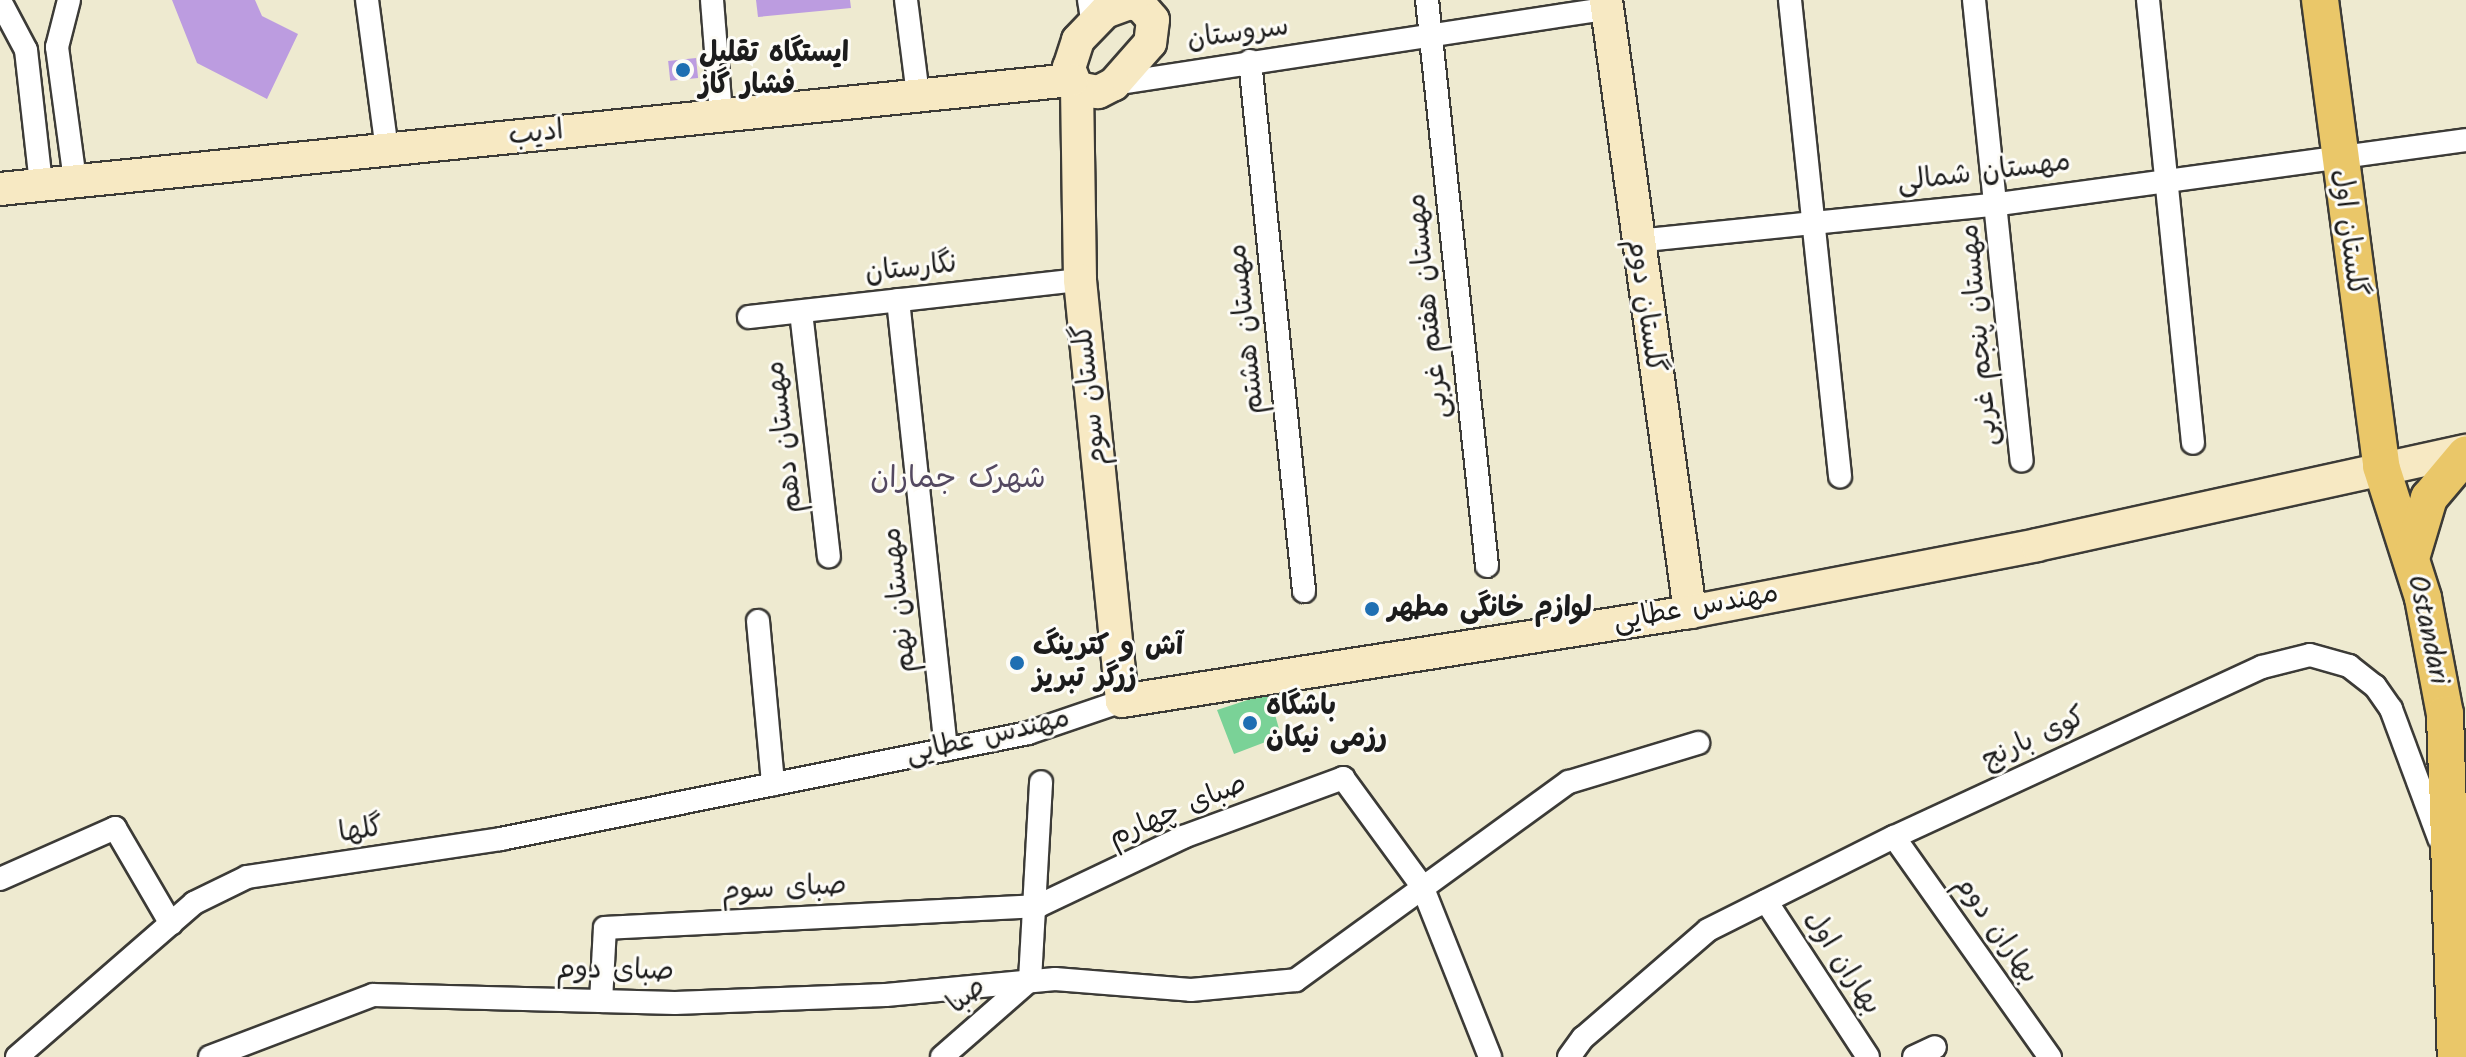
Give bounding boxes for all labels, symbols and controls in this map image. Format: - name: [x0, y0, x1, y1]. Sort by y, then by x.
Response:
- street label: سروستان: [1185, 10, 1291, 58]
- place label: ایستگاه تقلیل فشار گاز: [699, 37, 849, 103]
- marker: ایستگاه تقلیل فشار گاز: [674, 61, 692, 79]
- street label: ادیب: [507, 114, 565, 154]
- street label: مهستان شمالی: [1895, 146, 2073, 200]
- street label: گلستان اول: [2324, 167, 2372, 299]
- street label: مهستان هفتم غربی: [1400, 192, 1458, 420]
- street label: مهستان پنجم غربی: [1954, 222, 2006, 448]
- street label: گلستان دوم: [1619, 237, 1671, 375]
- street label: مهستان هشتم: [1221, 242, 1273, 416]
- street label: نگارستان: [864, 247, 958, 291]
- street label: گلستان سوم: [1067, 322, 1115, 468]
- street label: مهستان دهم: [759, 359, 811, 515]
- district label: شهرک جماران: [870, 461, 1046, 497]
- street label: مهستان نهم: [876, 526, 924, 674]
- street label: Ostandari: [2399, 572, 2455, 688]
- street label: مهندس عطایی: [1611, 577, 1781, 639]
- place label: لوازم خانگی مطهر: [1388, 592, 1592, 626]
- marker: لوازم خانگی مطهر: [1363, 600, 1381, 618]
- place label: آش و کترینگ زرگر تبریز: [1033, 630, 1183, 696]
- marker: آش و کترینگ زرگر تبریز: [1008, 654, 1026, 672]
- place label: باشگاه رزمی نیکان: [1266, 690, 1387, 756]
- street label: کوی بارنج: [1977, 700, 2091, 778]
- street label: مهندس عطایی: [903, 702, 1073, 772]
- marker: باشگاه رزمی نیکان: [1241, 714, 1259, 732]
- street label: صبای چهارم: [1104, 767, 1252, 855]
- street label: گلها: [336, 811, 386, 851]
- street label: صبای سوم: [720, 869, 848, 909]
- street label: بهاران دوم: [1947, 869, 2045, 991]
- street label: بهاران اول: [1796, 905, 1888, 1021]
- street label: صبای دوم: [556, 953, 674, 989]
- street label: صبا: [941, 970, 993, 1022]

